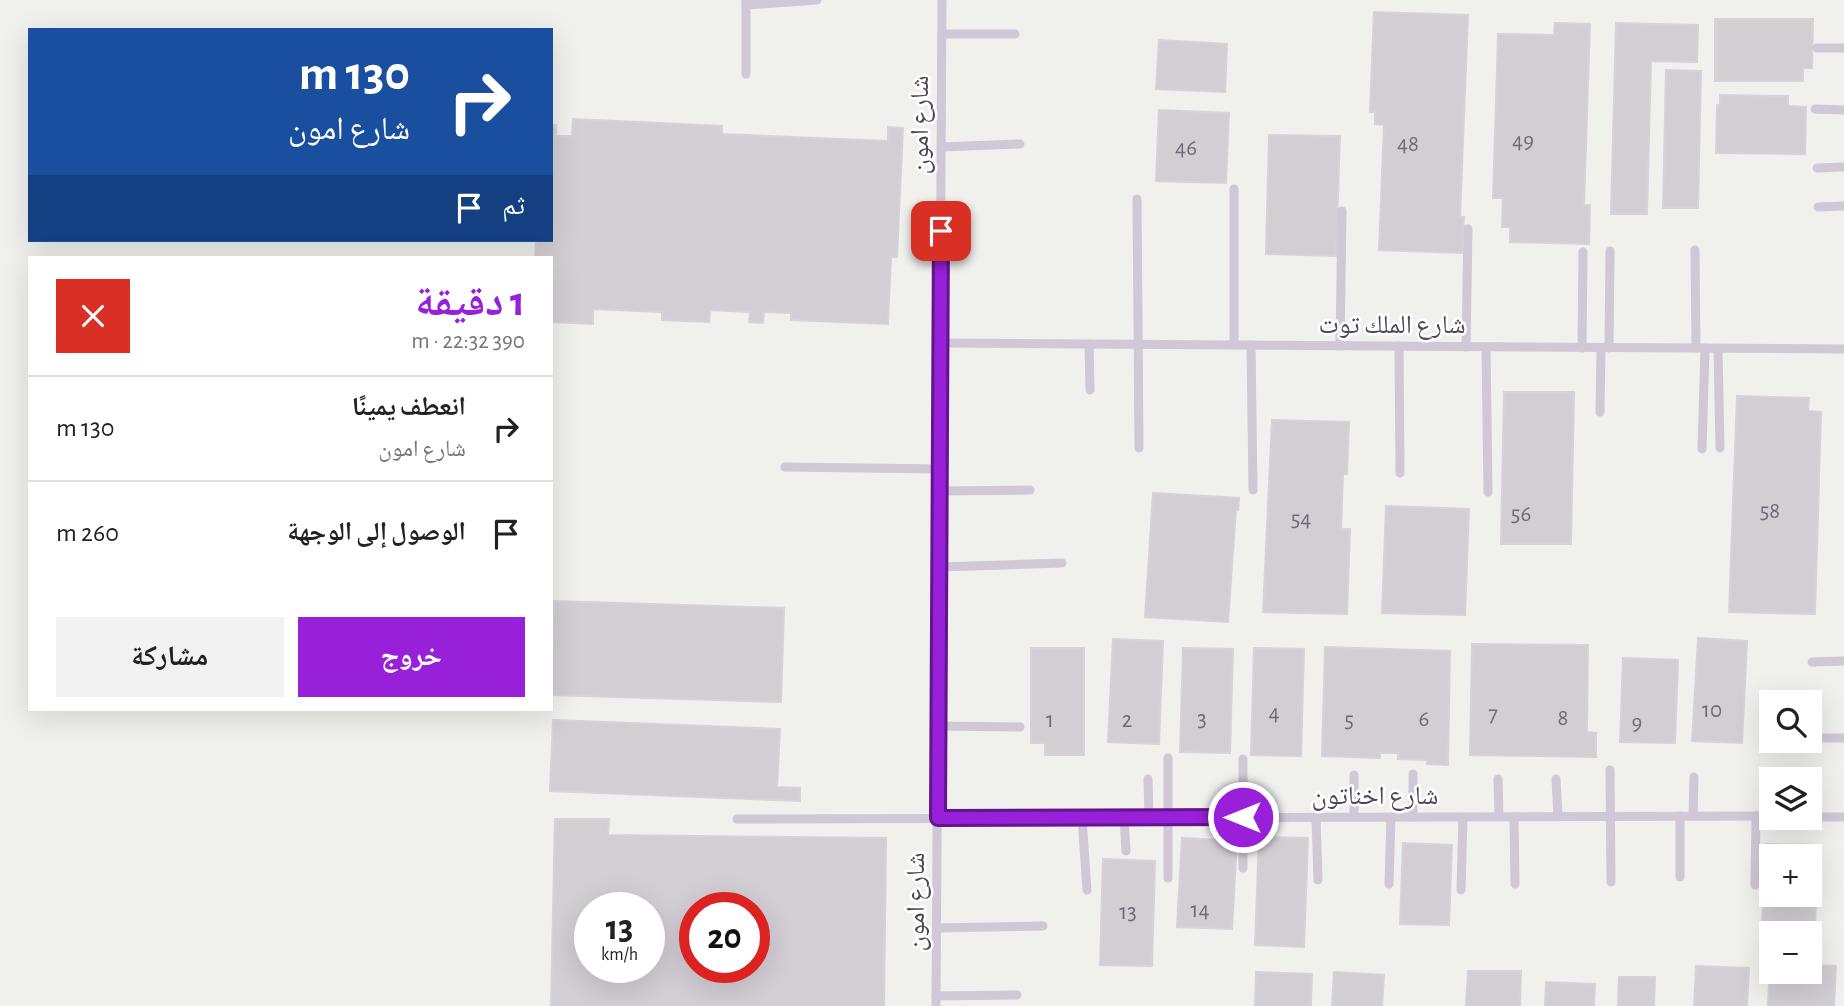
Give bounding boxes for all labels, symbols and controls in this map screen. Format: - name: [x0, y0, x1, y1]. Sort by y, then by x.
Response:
- text: 130 m: [299, 50, 410, 99]
- icon: right: [434, 56, 525, 147]
- street label: شارع امون: [907, 75, 935, 175]
- text: شارع امون: [288, 113, 410, 145]
- house number: 49: [1512, 130, 1534, 153]
- house number: 48: [1397, 133, 1419, 156]
- house number: 46: [1175, 137, 1197, 160]
- icon: arrive: [450, 189, 488, 227]
- text: ثم: [502, 193, 525, 219]
- pin: [911, 201, 971, 261]
- icon: arrive: [922, 212, 960, 250]
- button: close: [56, 279, 130, 353]
- text: 1 دقيقة: [415, 281, 525, 323]
- street label: شارع الملك توت: [1318, 312, 1466, 340]
- text: 390 m · 22:32: [411, 330, 525, 353]
- text: انعطف يمينًا: [352, 394, 466, 420]
- icon: right: [487, 410, 525, 448]
- text: 130 m: [56, 415, 115, 441]
- text: شارع امون: [378, 438, 466, 461]
- house number: 58: [1760, 500, 1780, 523]
- house number: 56: [1511, 503, 1531, 526]
- house number: 54: [1291, 508, 1311, 531]
- icon: arrive: [487, 515, 525, 553]
- text: الوصول إلى الوجهة: [287, 519, 466, 545]
- text: 260 m: [56, 520, 119, 546]
- button: مشاركة: [56, 617, 284, 697]
- button: خروج: [298, 617, 525, 697]
- map controls: [1759, 690, 1822, 984]
- button: search: [1759, 690, 1822, 753]
- house number: 10: [1702, 699, 1722, 722]
- house number: 4: [1268, 702, 1280, 725]
- house number: 7: [1488, 703, 1498, 726]
- house number: 8: [1558, 707, 1568, 730]
- house number: 3: [1197, 708, 1207, 731]
- house number: 6: [1419, 708, 1429, 731]
- house number: 1: [1046, 709, 1054, 732]
- house number: 2: [1122, 709, 1132, 732]
- house number: 5: [1344, 709, 1354, 732]
- house number: 9: [1632, 712, 1642, 735]
- button: layers: [1759, 767, 1822, 830]
- position arrow: [1206, 780, 1280, 854]
- street label: شارع اخناتون: [1312, 783, 1438, 811]
- button: +: [1759, 844, 1822, 907]
- street label: شارع امون: [903, 852, 931, 952]
- speed limit sign: 20: [679, 892, 770, 983]
- house number: 14: [1191, 899, 1209, 922]
- house number: 13: [1119, 901, 1137, 924]
- text: 13: [606, 911, 633, 946]
- button: −: [1759, 921, 1822, 984]
- text: km/h: [601, 946, 638, 964]

